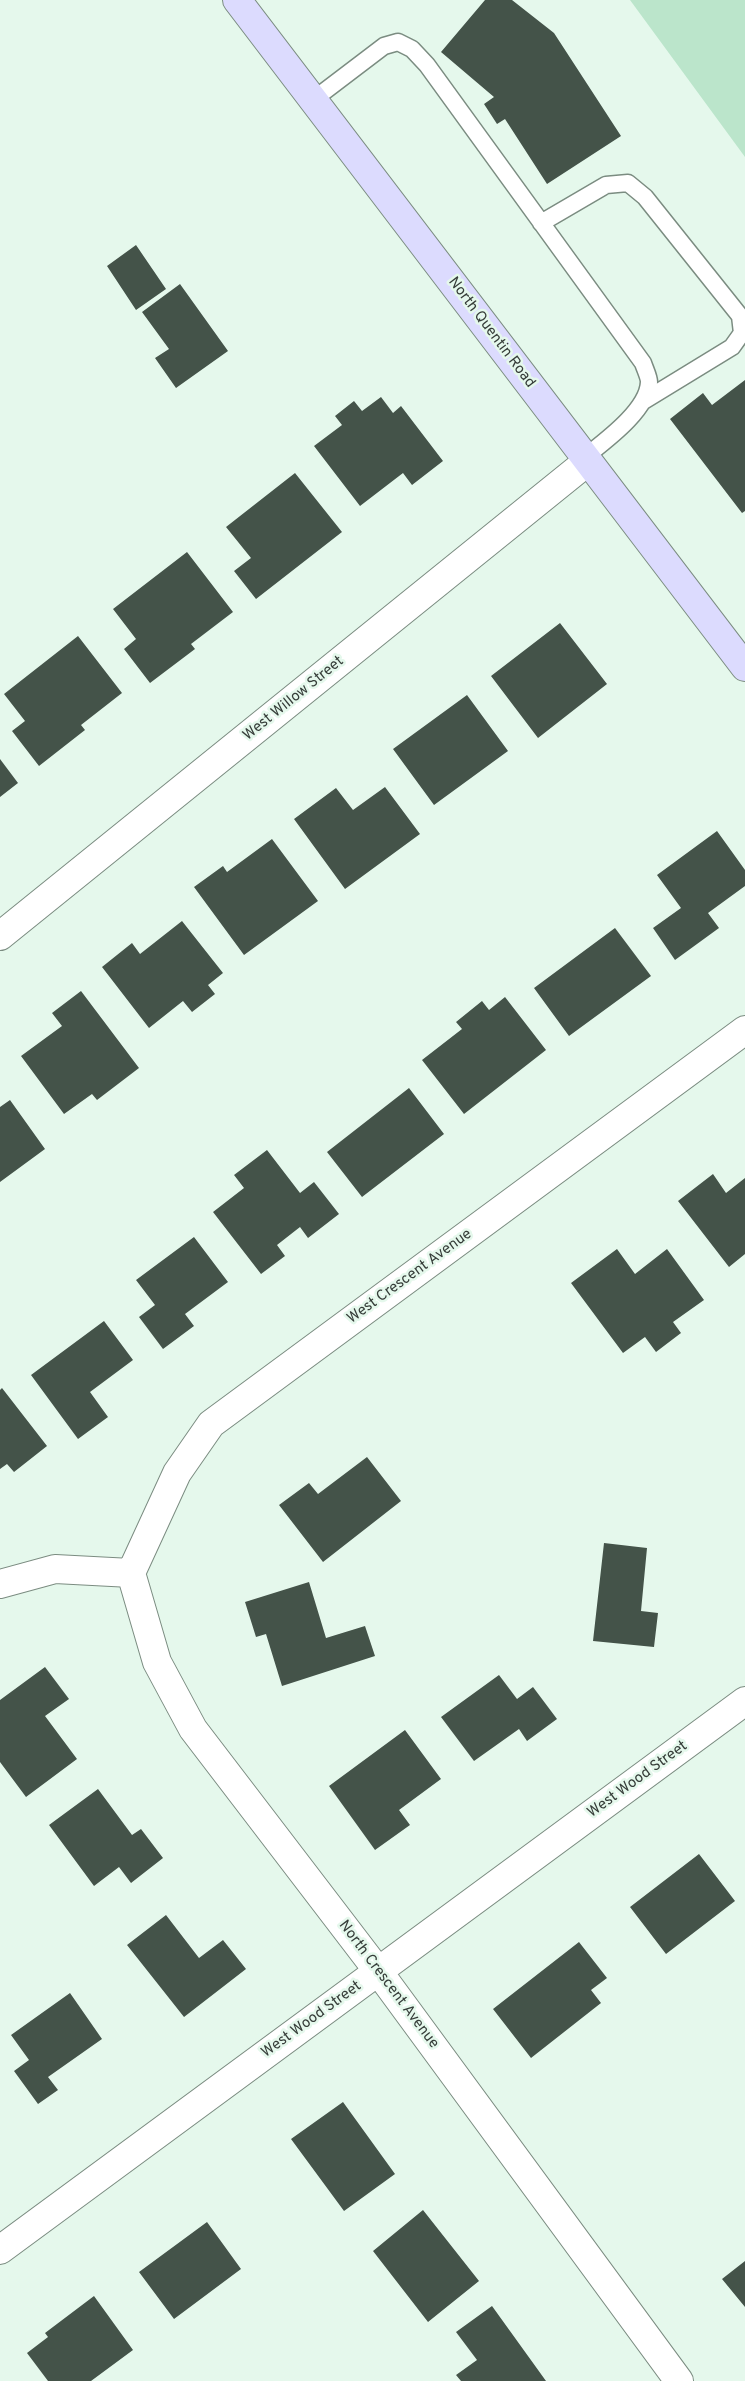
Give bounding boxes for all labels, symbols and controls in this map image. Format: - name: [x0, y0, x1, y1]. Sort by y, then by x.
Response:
- street label: North Quentin Road: [443, 274, 539, 392]
- street label: West Willow Street: [240, 653, 348, 745]
- street label: West Crescent Avenue: [344, 1226, 476, 1328]
- street label: West Wood Street: [585, 1738, 691, 1822]
- street label: North Crescent Avenue: [334, 1917, 442, 2053]
- street label: West Wood Street: [259, 1978, 365, 2062]

